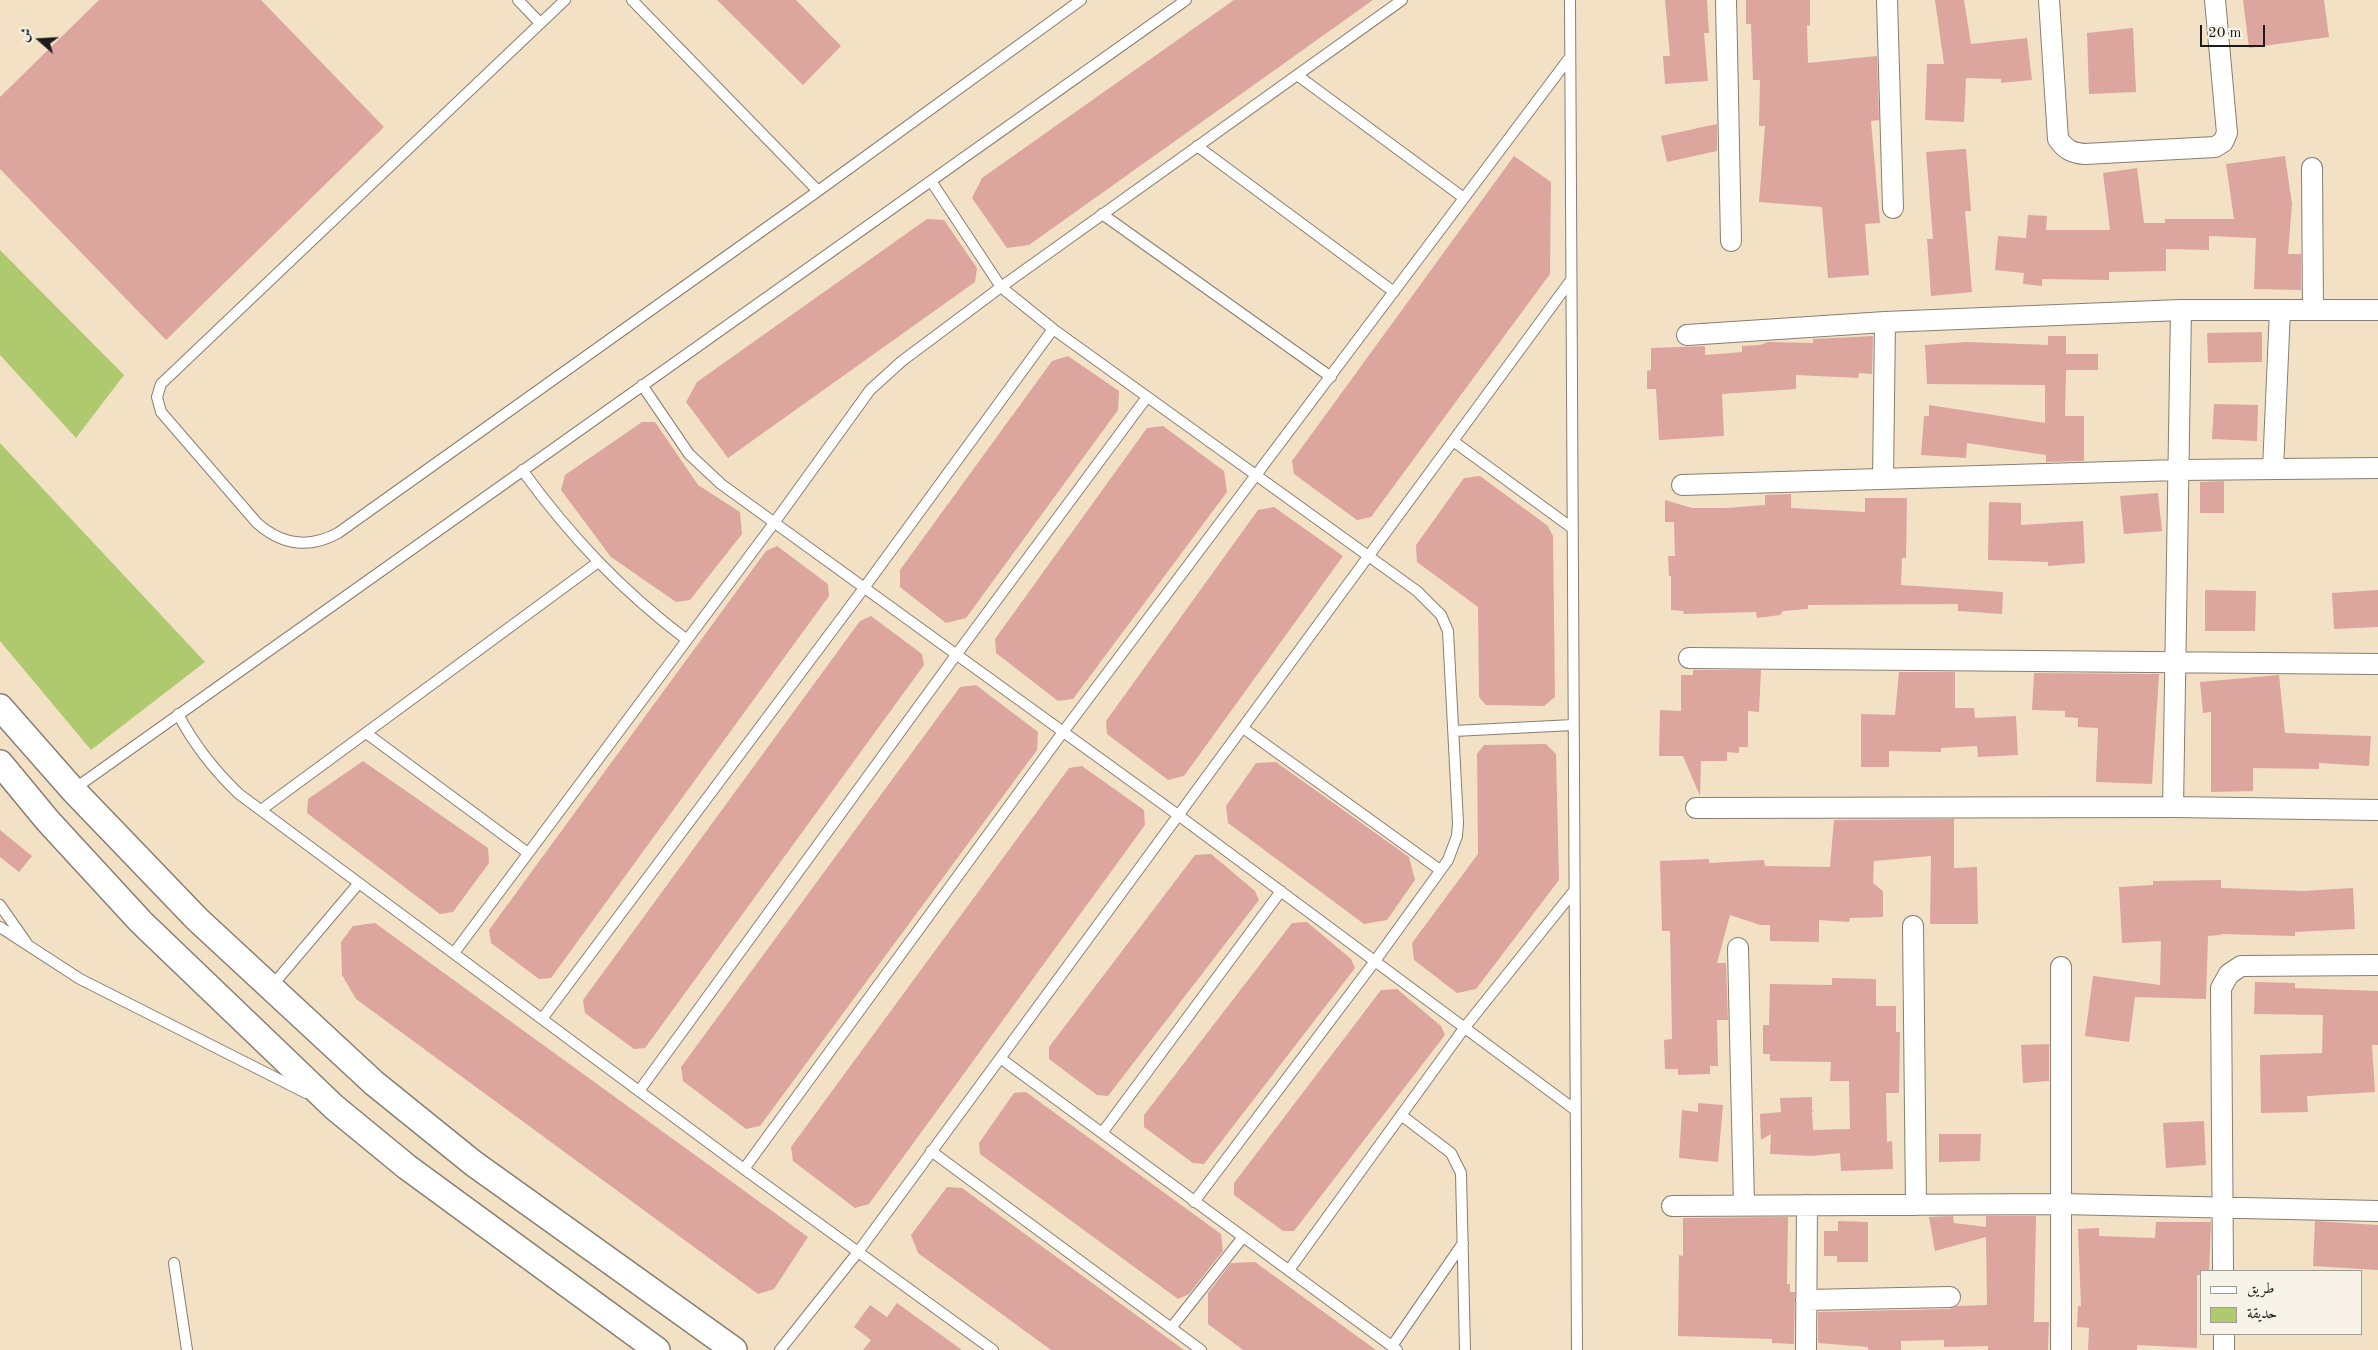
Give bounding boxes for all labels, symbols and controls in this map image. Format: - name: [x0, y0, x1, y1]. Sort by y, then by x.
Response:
- north arrow: [15, 15, 65, 65]
- scale bar: [2203, 15, 2268, 47]
- text: ش: [17, 26, 35, 44]
- text: 20 m: [2208, 26, 2242, 41]
- legend: [2200, 1270, 2363, 1335]
- text: طريق: [2247, 1282, 2274, 1297]
- text: حديقة: [2247, 1307, 2277, 1322]

